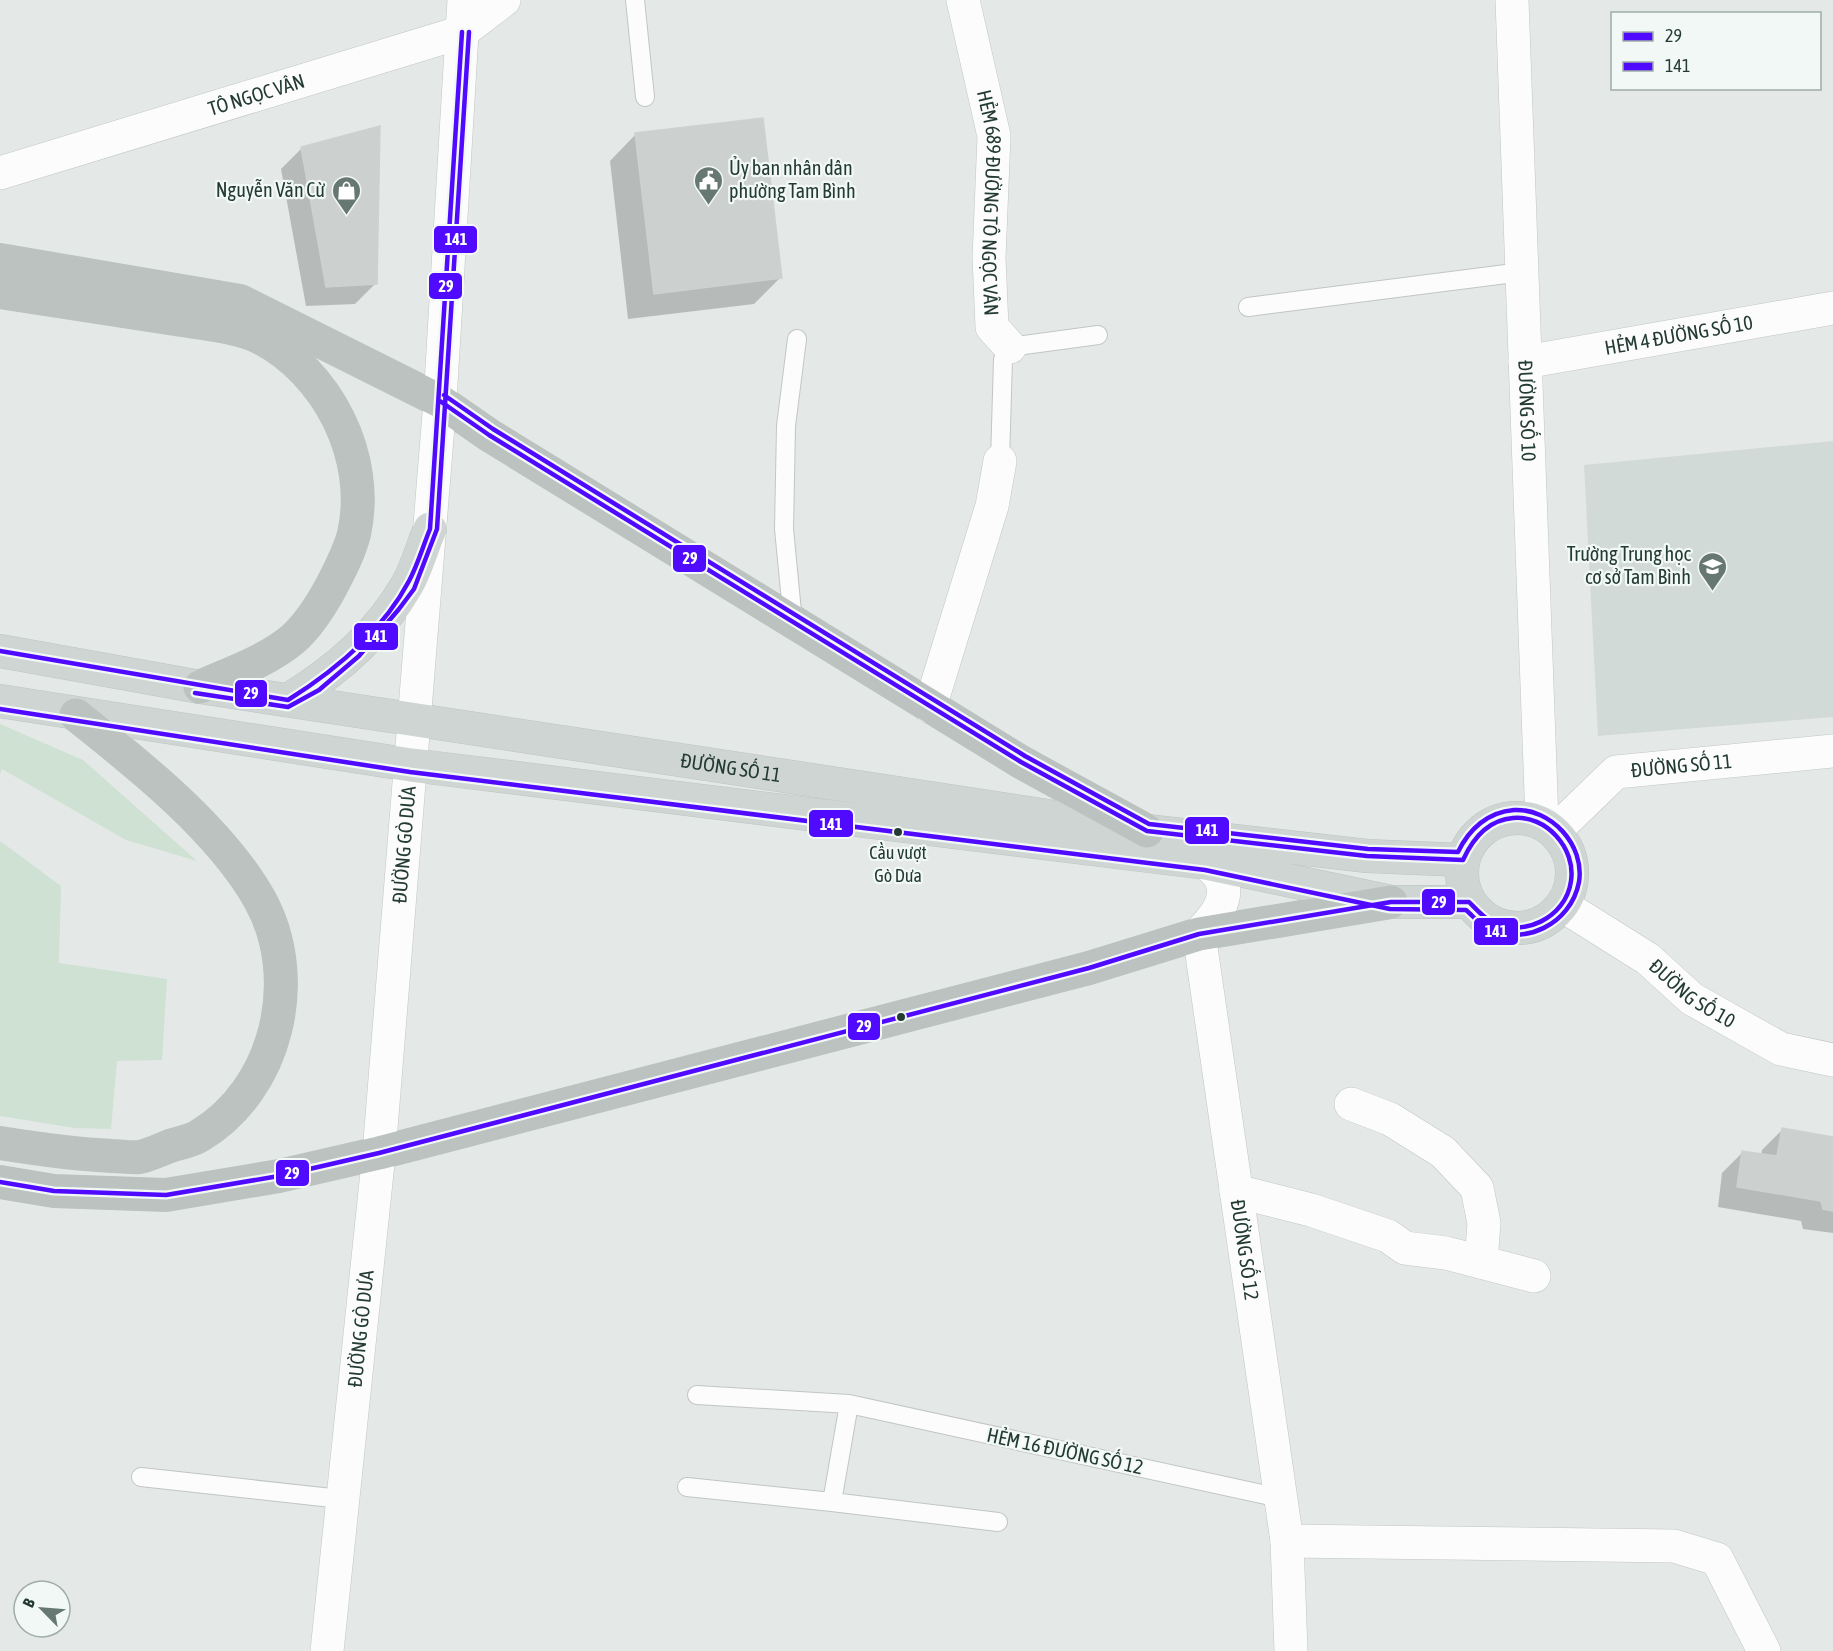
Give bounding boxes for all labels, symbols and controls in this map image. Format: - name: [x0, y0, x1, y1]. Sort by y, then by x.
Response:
- legend: [1611, 12, 1821, 90]
- text: 29: [1665, 25, 1682, 46]
- text: 141: [1665, 55, 1690, 76]
- street label: TÔ NGỌC VÂN: [205, 69, 307, 120]
- street label: HẺM 689 ĐƯỜNG TÔ NGỌC VÂN: [973, 88, 1006, 316]
- place label: Ủy ban nhân dân phường Tam Bình: [729, 156, 856, 202]
- public building icon: Ủy ban nhân dân phường Tam Bình: [692, 164, 724, 206]
- shop icon: Nguyễn Văn Cừ: [330, 174, 362, 216]
- place label: Nguyễn Văn Cừ: [216, 178, 325, 201]
- line badge: 141: [433, 225, 478, 254]
- text: 141: [445, 230, 468, 248]
- line badge: 29: [428, 272, 463, 300]
- text: 29: [438, 277, 454, 295]
- street label: HẺM 4 ĐƯỜNG SỐ 10: [1603, 310, 1754, 359]
- street label: ĐƯỜNG SỐ 10: [1514, 360, 1542, 462]
- place label: Trường Trung học cơ sở Tam Bình: [1567, 542, 1692, 588]
- line badge: 29: [672, 544, 707, 573]
- text: 29: [682, 549, 698, 567]
- school or university icon: Trường Trung học cơ sở Tam Bình: [1696, 550, 1728, 592]
- line badge: 141: [353, 622, 399, 651]
- text: 141: [365, 627, 388, 645]
- line badge: 29: [234, 679, 268, 708]
- text: 29: [243, 684, 259, 702]
- street label: ĐƯỜNG SỐ 11: [679, 748, 783, 786]
- street label: ĐƯỜNG SỐ 11: [1630, 749, 1733, 782]
- street label: ĐƯỜNG GÒ DƯA: [387, 785, 420, 904]
- line badge: 141: [808, 809, 854, 838]
- text: 141: [820, 815, 843, 833]
- line badge: 141: [1184, 816, 1230, 845]
- text: 141: [1196, 821, 1219, 839]
- marker: Cầu vượt Gò Dưa: [892, 826, 904, 838]
- place label: Cầu vượt Gò Dưa: [869, 841, 927, 886]
- line badge: 29: [1421, 888, 1456, 916]
- text: 29: [1431, 893, 1447, 911]
- line badge: 141: [1473, 917, 1519, 946]
- text: 141: [1485, 922, 1508, 940]
- street label: ĐƯỜNG SỐ 10: [1645, 954, 1740, 1032]
- unlabelled marker: [895, 1011, 907, 1023]
- line badge: 29: [847, 1012, 881, 1041]
- text: 29: [856, 1017, 872, 1035]
- line badge: 29: [275, 1159, 310, 1187]
- text: 29: [284, 1164, 300, 1182]
- street label: ĐƯỜNG SỐ 12: [1227, 1198, 1264, 1302]
- street label: ĐƯỜNG GÒ DƯA: [343, 1269, 378, 1388]
- street label: HẺM 16 ĐƯỜNG SỐ 12: [985, 1421, 1146, 1478]
- north arrow: [12, 1579, 72, 1639]
- text: B: [19, 1595, 38, 1610]

